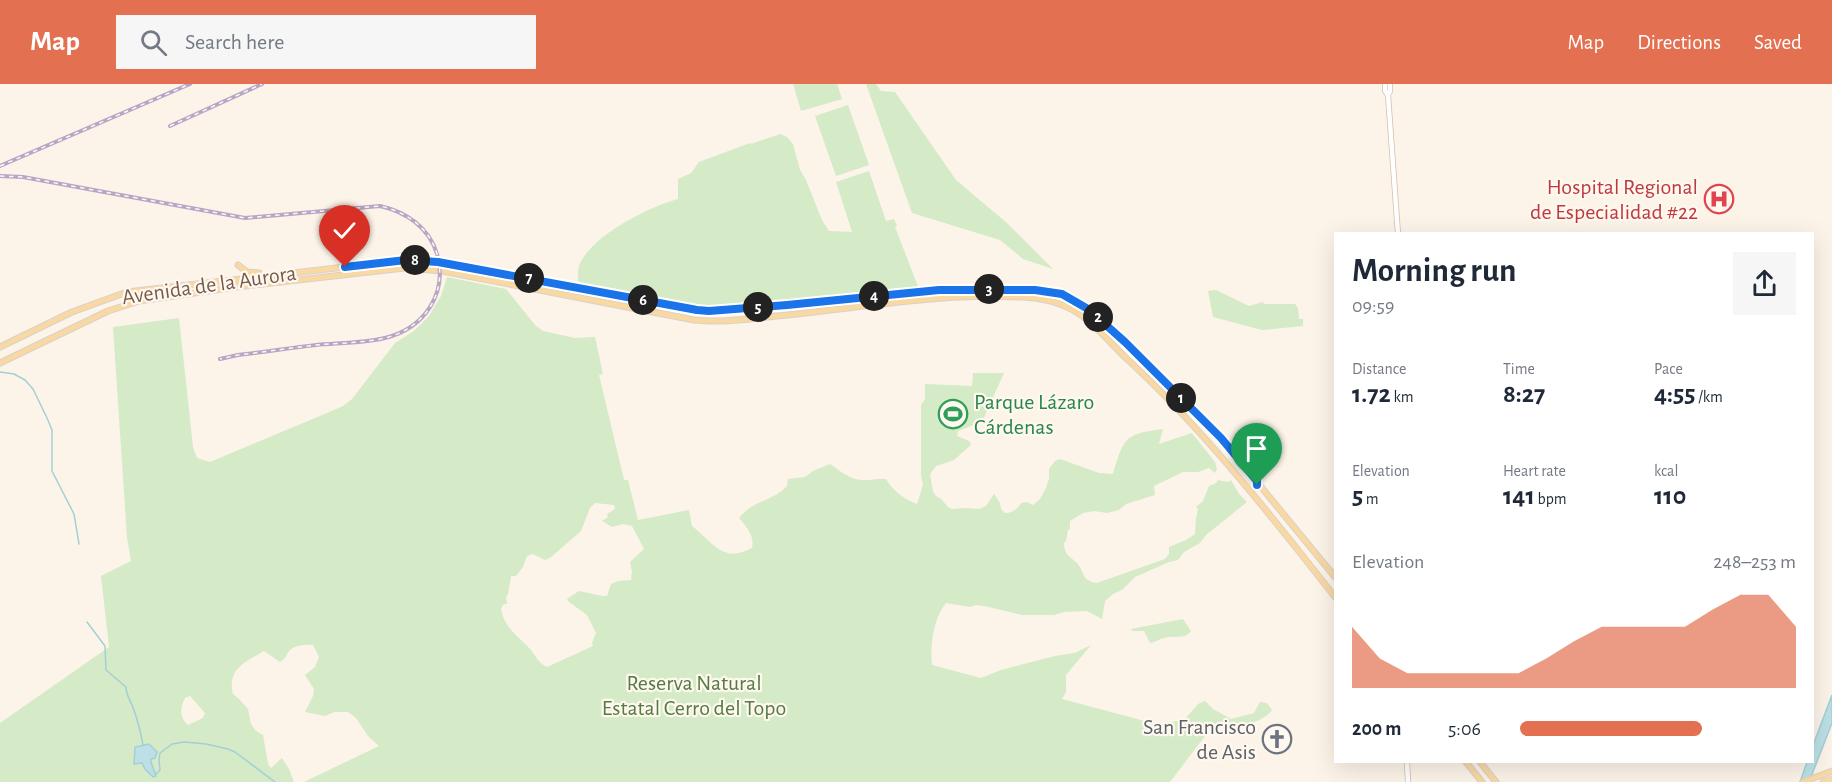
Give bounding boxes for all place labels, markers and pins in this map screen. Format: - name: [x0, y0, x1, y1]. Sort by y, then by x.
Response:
- place label: Hospital Regional de Especialidad #22: [1530, 176, 1698, 223]
- hospital icon: Hospital Regional de Especialidad #22: [1703, 183, 1735, 215]
- pin: [319, 205, 370, 267]
- pin: 8: [400, 245, 430, 275]
- pin: 7: [514, 263, 544, 293]
- pin: 3: [974, 274, 1004, 304]
- pin: 4: [859, 281, 889, 311]
- pin: 6: [628, 285, 658, 315]
- pin: 5: [743, 292, 773, 322]
- pin: 2: [1083, 302, 1113, 332]
- pin: 1: [1166, 383, 1196, 413]
- place label: Parque Lázaro Cárdenas: [974, 391, 1094, 438]
- sports icon: Parque Lázaro Cárdenas: [937, 398, 969, 430]
- pin: [1231, 423, 1282, 485]
- place label: San Francisco de Asis: [1143, 716, 1256, 763]
- church icon: San Francisco de Asis: [1261, 723, 1293, 755]

